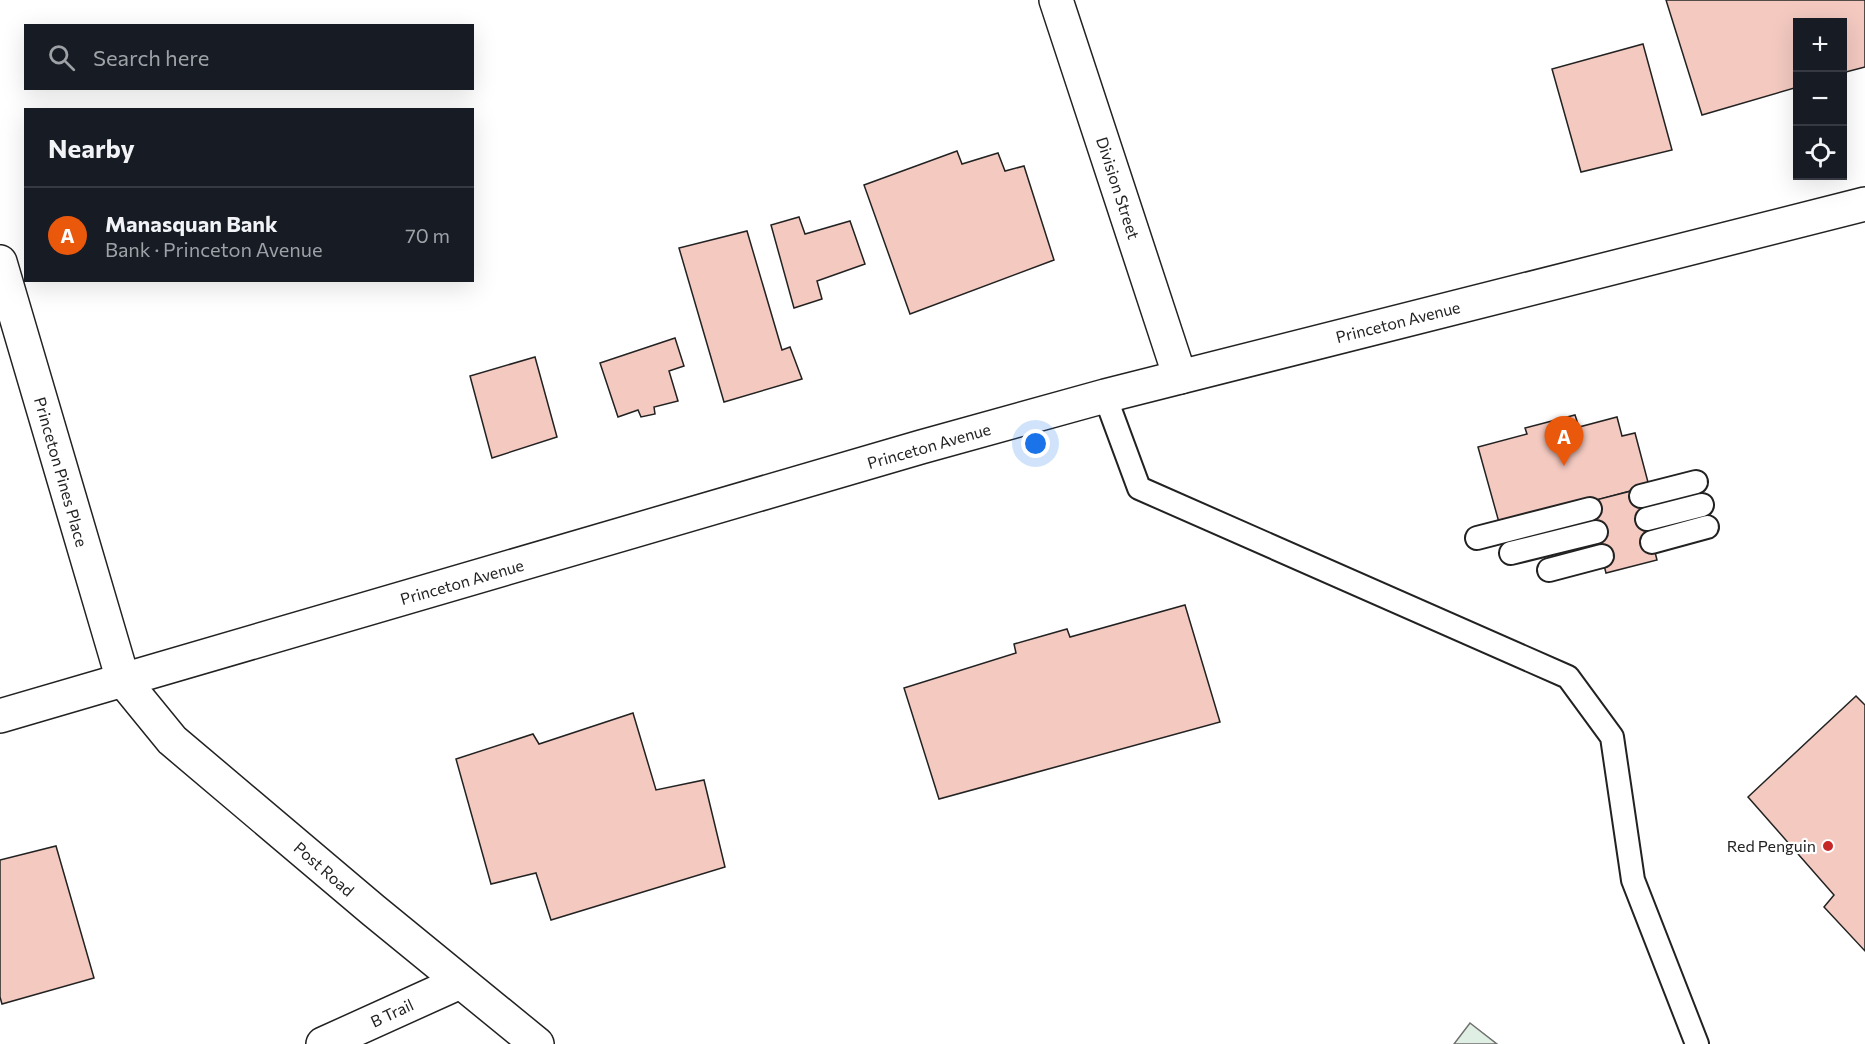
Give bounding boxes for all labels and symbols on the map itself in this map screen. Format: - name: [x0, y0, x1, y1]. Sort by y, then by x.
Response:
- street label: Division Street: [1093, 134, 1144, 242]
- street label: Princeton Avenue: [1334, 297, 1462, 346]
- street label: Princeton Pines Place: [31, 395, 92, 549]
- pin: A: [1544, 416, 1584, 466]
- street label: Princeton Avenue: [865, 419, 993, 472]
- your location: [1021, 429, 1050, 458]
- street label: Princeton Avenue: [398, 555, 526, 608]
- place label: Red Penguin: [1727, 836, 1816, 855]
- street label: Post Road: [290, 837, 358, 900]
- marker: Red Penguin: [1821, 839, 1835, 853]
- street label: B Trail: [367, 994, 416, 1031]

